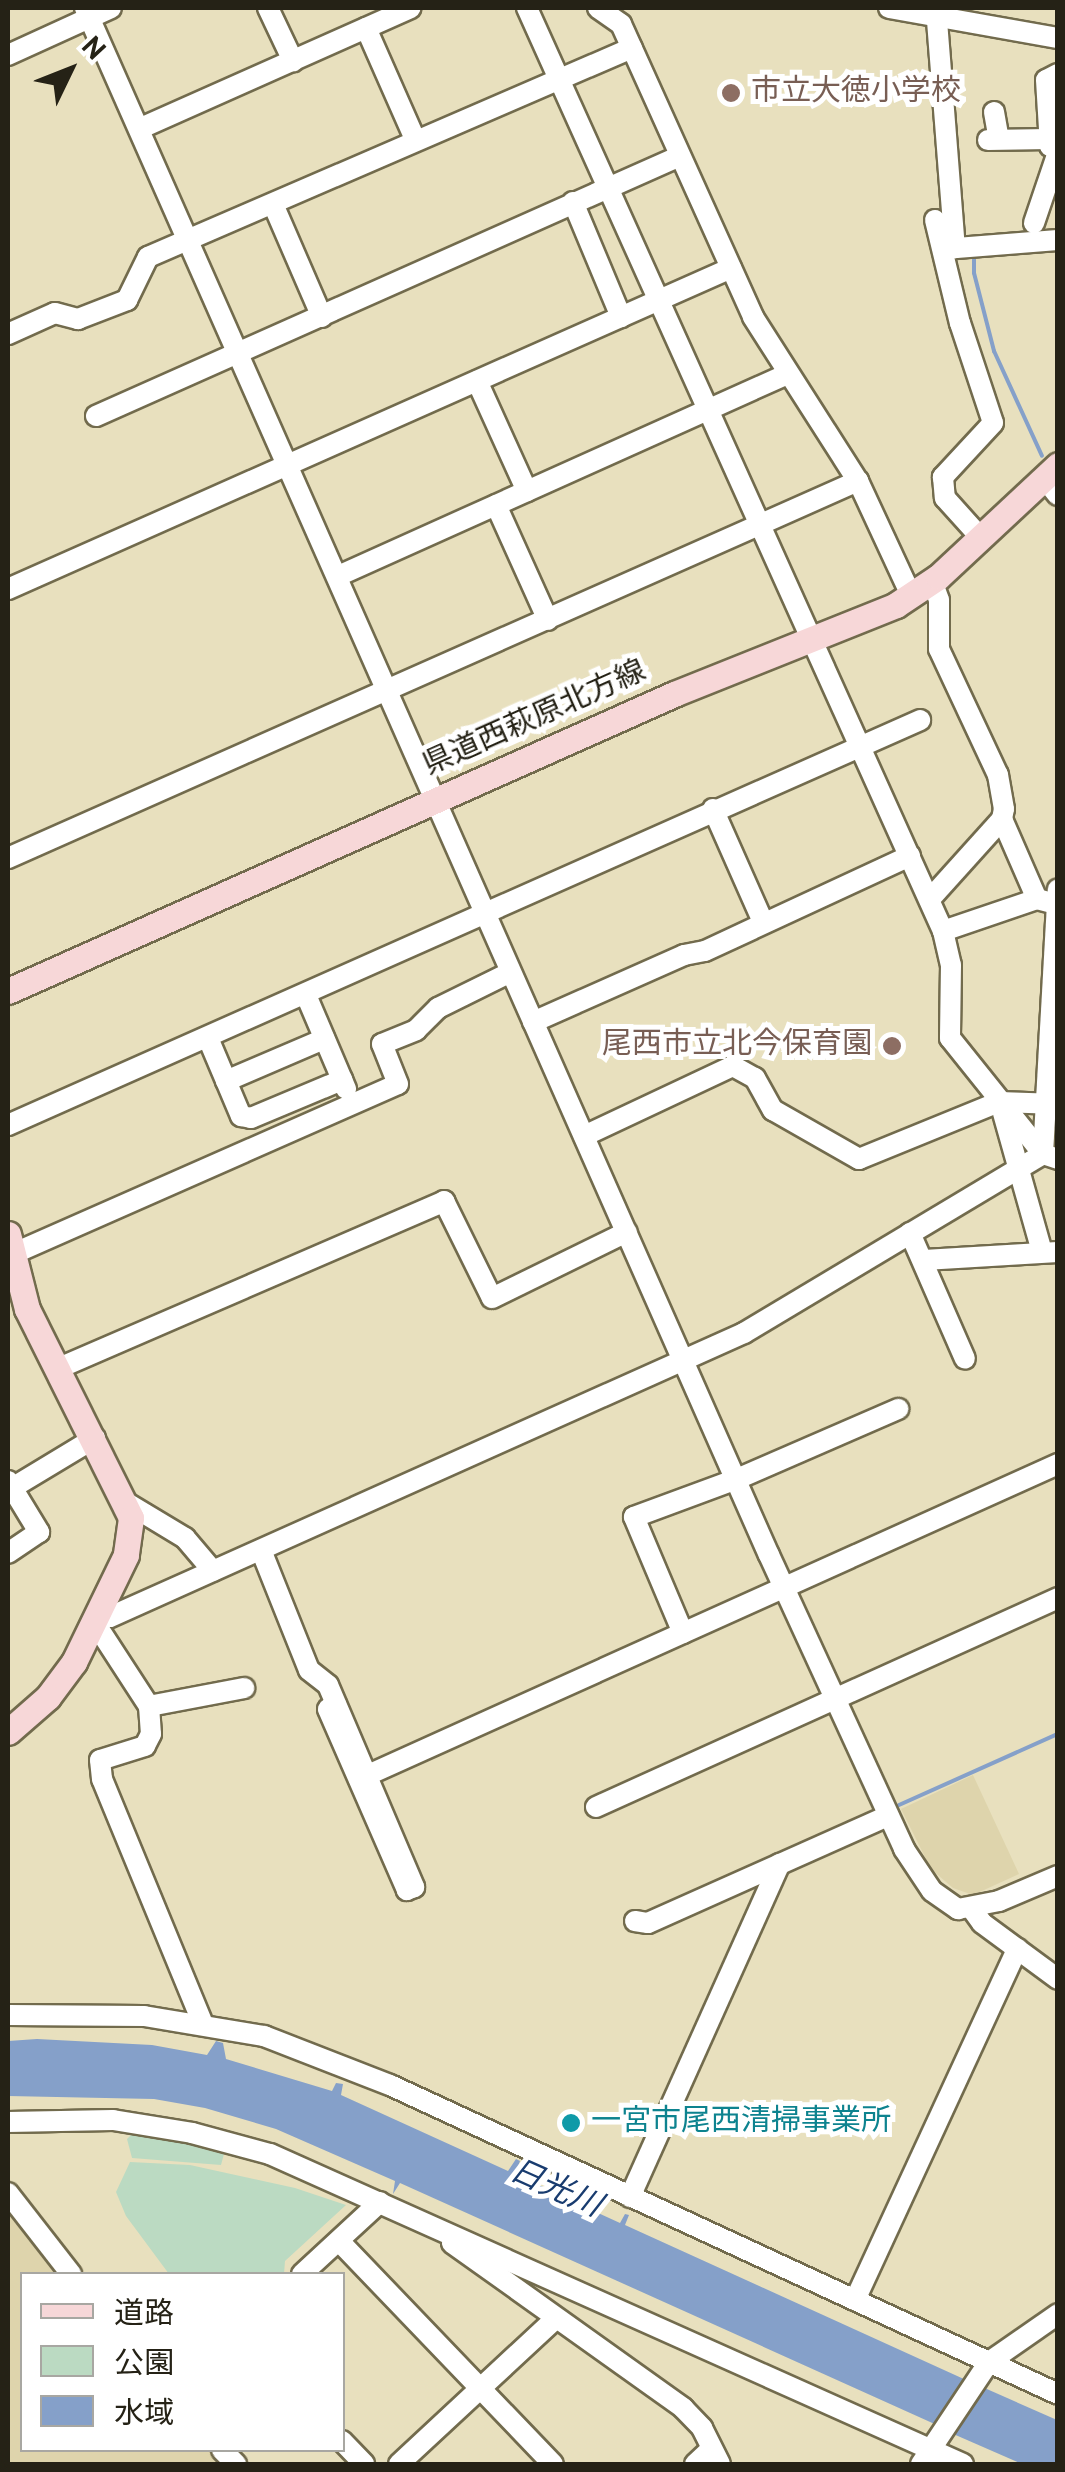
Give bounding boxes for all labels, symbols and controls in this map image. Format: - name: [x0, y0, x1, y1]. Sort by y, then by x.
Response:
- north arrow: [20, 20, 120, 120]
- text: N: [72, 30, 112, 69]
- place label: 市立大徳小学校: [751, 75, 961, 111]
- marker: 市立大徳小学校: [720, 82, 742, 104]
- street label: 県道西萩原北方線: [418, 655, 652, 785]
- place label: 尾西市立北今保育園: [602, 1028, 872, 1064]
- marker: 尾西市立北今保育園: [881, 1035, 903, 1057]
- place label: 一宮市尾西清掃事業所: [591, 2105, 891, 2141]
- marker: 一宮市尾西清掃事業所: [560, 2112, 582, 2134]
- water label: 日光川: [503, 2153, 607, 2227]
- legend: [20, 2272, 345, 2452]
- text: 道路: [114, 2297, 174, 2334]
- text: 公園: [114, 2347, 174, 2384]
- text: 水域: [114, 2397, 174, 2434]

